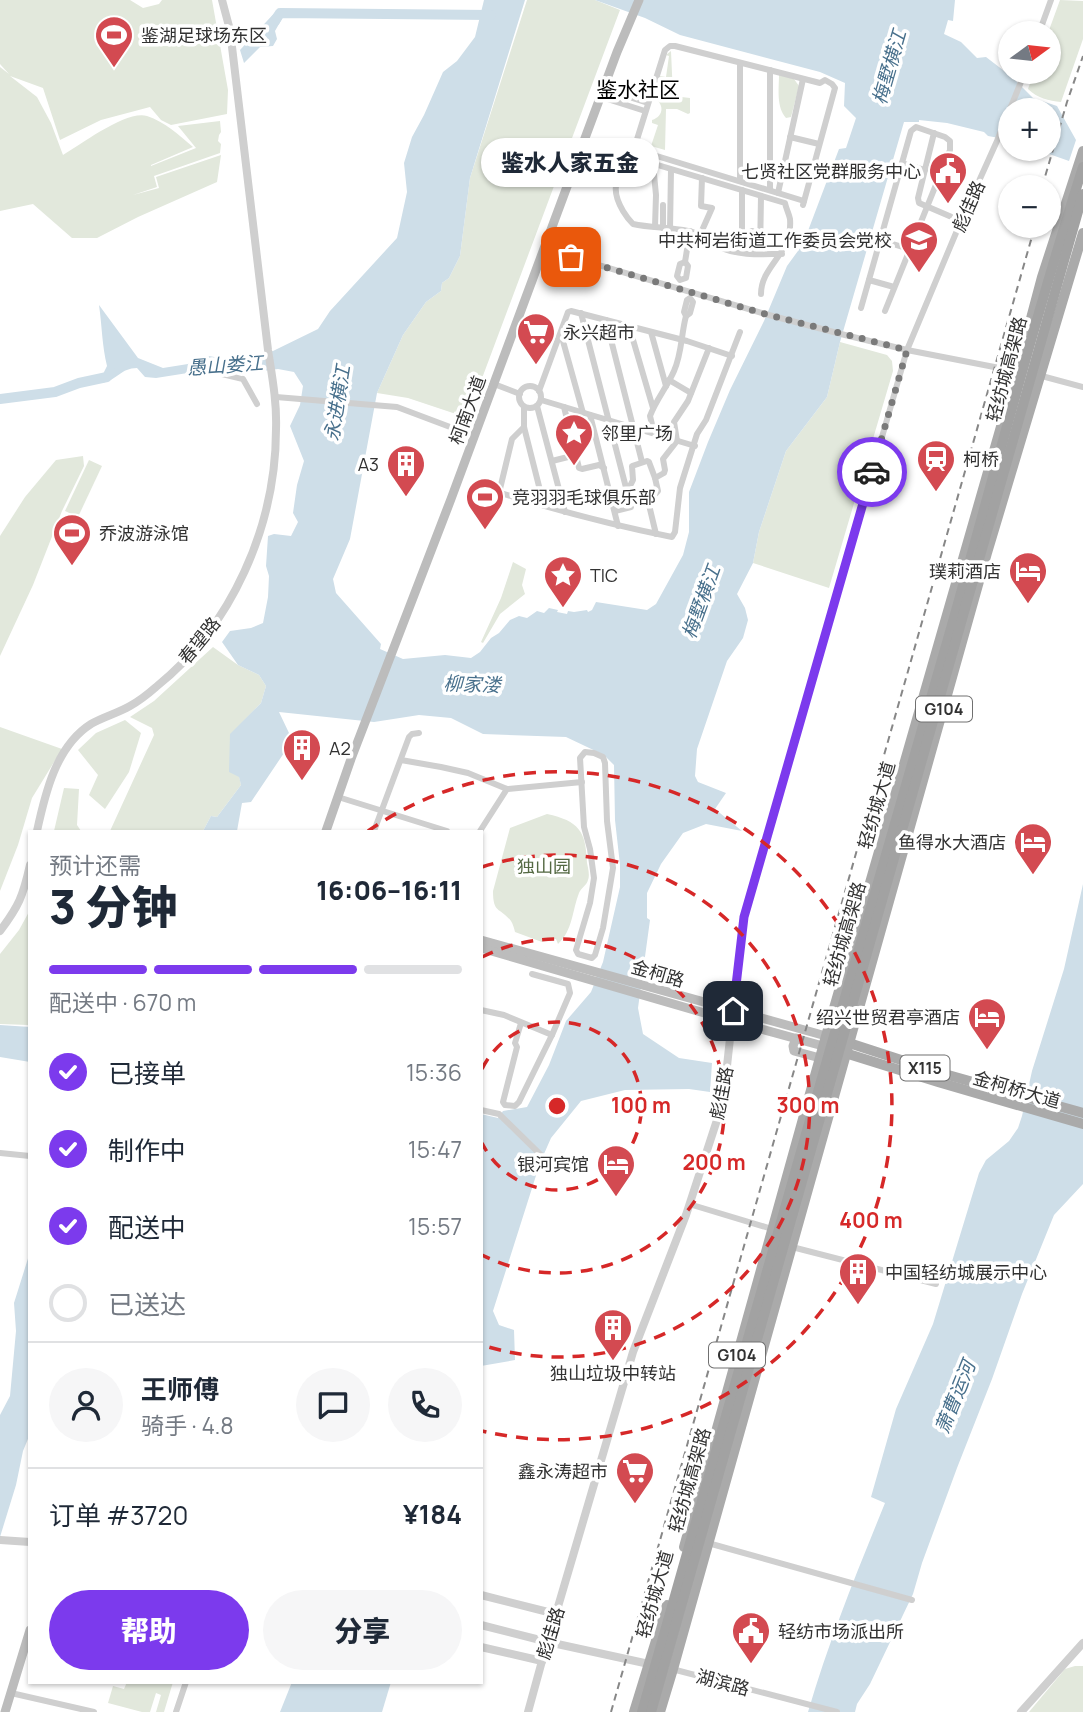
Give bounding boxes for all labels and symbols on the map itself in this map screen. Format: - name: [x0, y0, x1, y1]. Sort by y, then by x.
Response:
- sports icon: 鉴湖足球场东区: [93, 14, 135, 69]
- north arrow: [998, 21, 1060, 84]
- place label: 鉴湖足球场东区: [141, 23, 267, 47]
- water label: 梅墅横江: [866, 25, 913, 107]
- district label: 鉴水社区: [596, 75, 680, 103]
- callout: 鉴水人家五金: [482, 138, 660, 187]
- public building icon: 七贤社区党群服务中心: [927, 150, 969, 205]
- place label: 七贤社区党群服务中心: [741, 159, 921, 183]
- street label: 彪佳路: [946, 176, 990, 236]
- school or university icon: 中共柯岩街道工作委员会党校: [898, 219, 940, 274]
- pin: [541, 227, 601, 287]
- place label: 中共柯岩街道工作委员会党校: [658, 228, 892, 252]
- supermarket icon: 永兴超市: [515, 311, 557, 366]
- street label: 轻纺城高架路: [980, 314, 1032, 424]
- place label: 永兴超市: [563, 320, 635, 344]
- water label: 愚山娄江: [186, 349, 266, 381]
- water label: 永进横江: [318, 361, 356, 443]
- street label: 柯南大道: [443, 372, 491, 448]
- place icon: 邻里广场: [553, 412, 595, 467]
- place label: 邻里广场: [601, 421, 673, 445]
- courier: [837, 437, 907, 507]
- station icon: 柯桥: [915, 438, 957, 493]
- building icon: A3: [385, 443, 427, 498]
- place label: 柯桥: [963, 447, 999, 471]
- place label: A3: [358, 452, 379, 476]
- sports icon: 竞羽羽毛球俱乐部: [464, 476, 506, 531]
- place label: 竞羽羽毛球俱乐部: [512, 485, 656, 509]
- sports icon: 乔波游泳馆: [51, 512, 93, 567]
- place label: 乔波游泳馆: [99, 521, 189, 545]
- hotel icon: 璞莉酒店: [1007, 550, 1049, 605]
- place icon: TIC: [542, 554, 584, 609]
- place label: 璞莉酒店: [929, 559, 1001, 583]
- water label: 梅墅横江: [676, 560, 727, 642]
- place label: TIC: [590, 563, 618, 587]
- street label: 春望路: [173, 611, 225, 669]
- water label: 柳家溇: [443, 670, 503, 698]
- road number: G104: [916, 696, 972, 722]
- building icon: A2: [281, 727, 323, 782]
- place label: A2: [329, 736, 351, 760]
- street label: 轻纺城大道: [852, 758, 900, 852]
- hotel icon: 鱼得水大酒店: [1012, 821, 1054, 876]
- place label: 鱼得水大酒店: [898, 830, 1006, 854]
- park label: 独山园: [517, 854, 571, 878]
- street label: 轻纺城高架路: [818, 879, 870, 989]
- street label: 金柯路: [629, 954, 687, 992]
- pin: [703, 981, 763, 1041]
- hotel icon: 绍兴世贸君亭酒店: [966, 996, 1008, 1051]
- place label: 绍兴世贸君亭酒店: [816, 1005, 960, 1029]
- road number: X115: [900, 1056, 950, 1080]
- street label: 彪佳路: [704, 1064, 738, 1122]
- street label: 金柯桥大道: [970, 1065, 1064, 1113]
- text: 100 m: [611, 1091, 671, 1119]
- text: 300 m: [777, 1091, 839, 1119]
- centre of rings: [545, 1094, 569, 1118]
- hotel icon: 银河宾馆: [595, 1143, 637, 1198]
- text: 200 m: [682, 1148, 746, 1176]
- place label: 银河宾馆: [517, 1152, 589, 1176]
- text: 400 m: [839, 1206, 903, 1234]
- building icon: 中国轻纺城展示中心: [837, 1251, 879, 1306]
- place label: 中国轻纺城展示中心: [885, 1260, 1047, 1284]
- building icon: 独山垃圾中转站: [592, 1307, 634, 1362]
- road number: G104: [709, 1343, 765, 1368]
- water label: 萧曹运河: [929, 1353, 983, 1437]
- place label: 独山垃圾中转站: [550, 1361, 676, 1385]
- street label: 轻纺城高架路: [663, 1425, 715, 1535]
- supermarket icon: 鑫永涛超市: [614, 1450, 656, 1505]
- place label: 鑫永涛超市: [518, 1459, 608, 1483]
- street label: 轻纺城大道: [630, 1547, 678, 1641]
- street label: 彪佳路: [531, 1604, 569, 1662]
- public building icon: 轻纺市场派出所: [730, 1610, 772, 1665]
- place label: 轻纺市场派出所: [778, 1619, 904, 1643]
- street label: 湖滨路: [694, 1663, 752, 1701]

